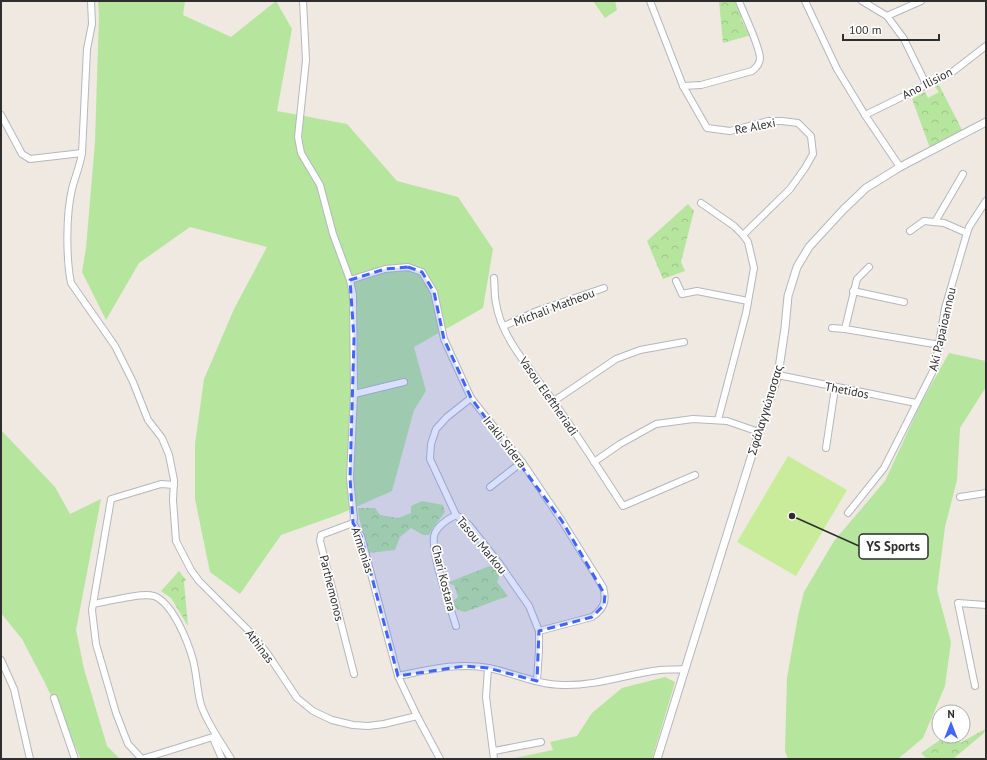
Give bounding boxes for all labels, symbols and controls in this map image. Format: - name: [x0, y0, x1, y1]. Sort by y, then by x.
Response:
- scale bar: [843, 16, 939, 42]
- text: 100 m: [849, 22, 882, 37]
- street label: Ano Ilision: [899, 64, 955, 102]
- street label: Re Alexi: [733, 115, 777, 137]
- street label: Michali Matheou: [511, 285, 597, 329]
- street label: Aki Papaioannou: [925, 286, 959, 372]
- street label: Vasou Eleftheriadi: [516, 353, 582, 438]
- street label: Σφάλαγγιώτισσας: [744, 363, 786, 457]
- street label: Thetidos: [824, 378, 870, 402]
- street label: Irakli Sidera: [480, 413, 530, 471]
- street label: Tasou Markou: [454, 513, 510, 577]
- street label: Armenias: [348, 525, 378, 575]
- callout: YS Sports: [859, 534, 928, 559]
- text: YS Sports: [865, 538, 920, 555]
- street label: Chari Kostara: [428, 543, 460, 613]
- street label: Parthemonos: [317, 553, 347, 623]
- street label: Athinas: [242, 626, 278, 666]
- north arrow: [931, 704, 971, 744]
- text: N: [947, 707, 955, 721]

